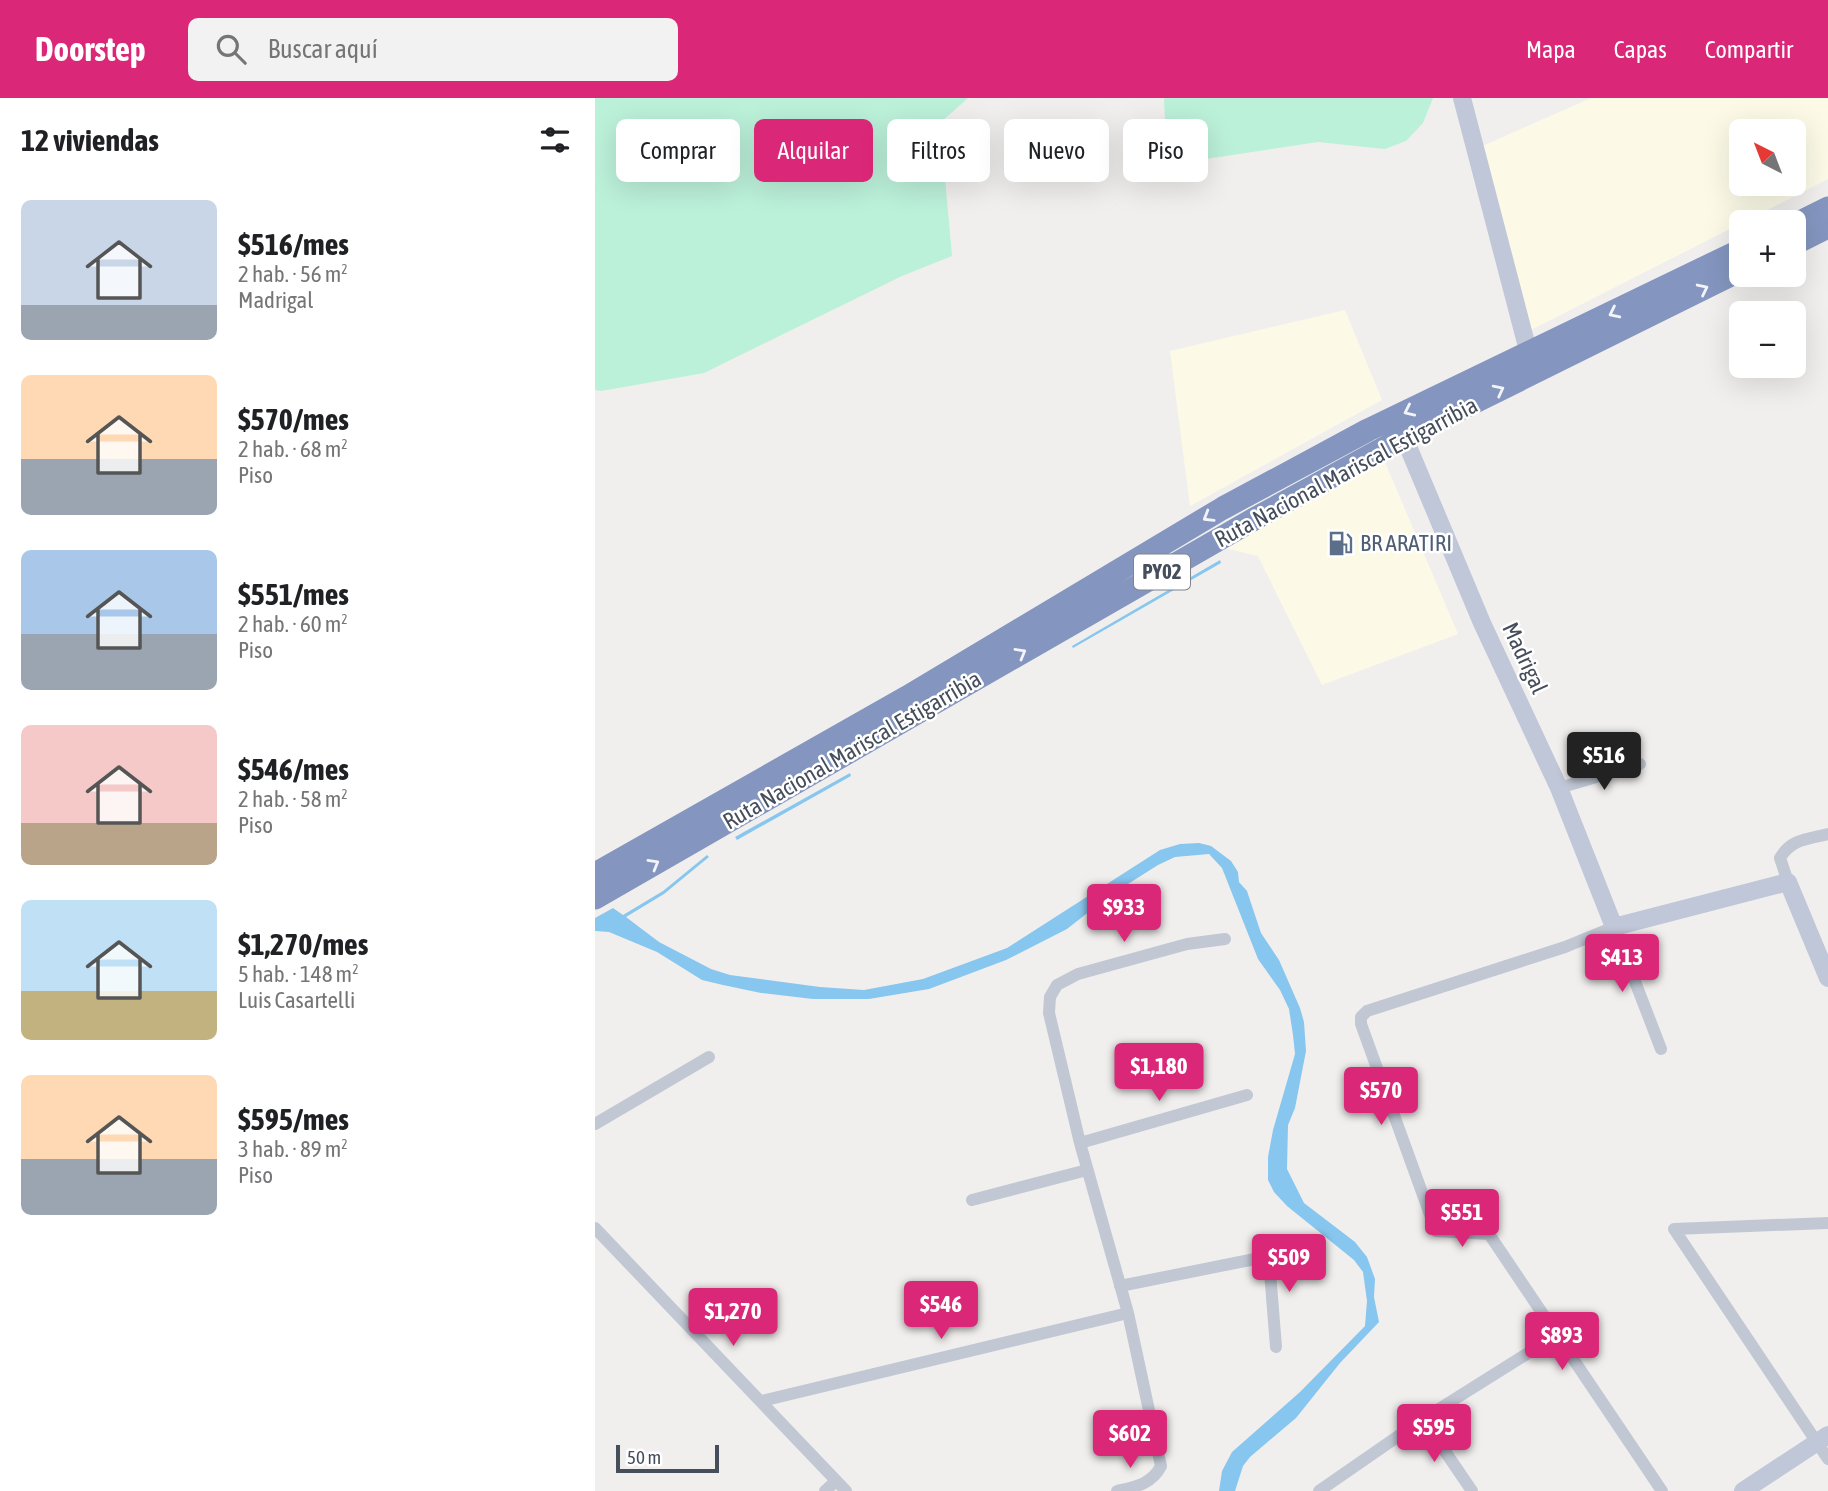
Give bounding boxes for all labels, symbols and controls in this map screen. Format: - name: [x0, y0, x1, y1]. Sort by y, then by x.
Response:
- search box: [188, 18, 678, 81]
- text: Doorstep: [35, 30, 146, 68]
- icon: search: [212, 30, 250, 68]
- text: Buscar aquí: [268, 34, 378, 64]
- text: Mapa: [1526, 36, 1576, 63]
- text: Capas: [1614, 36, 1667, 63]
- text: Compartir: [1705, 36, 1793, 63]
- chip: Comprar: [616, 119, 740, 182]
- chip: Alquilar: [754, 119, 873, 182]
- chip: Filtros: [887, 119, 990, 182]
- chip: Nuevo: [1004, 119, 1109, 182]
- chip: Piso: [1123, 119, 1208, 182]
- north arrow: [1729, 119, 1806, 196]
- map controls: [1729, 119, 1806, 378]
- icon: filters: [536, 121, 574, 159]
- text: 12 viviendas: [21, 123, 159, 157]
- button: +: [1729, 210, 1806, 287]
- text: $516/mes: [238, 227, 349, 261]
- icon: home: [77, 228, 161, 312]
- text: 2 hab. · 56 m²: [238, 261, 348, 287]
- one-way arrow: [1696, 283, 1708, 297]
- text: Madrigal: [238, 287, 313, 313]
- button: −: [1729, 301, 1806, 378]
- one-way arrow: [1609, 304, 1621, 318]
- one-way arrow: [1492, 384, 1505, 398]
- street label: Ruta Nacional Mariscal Estigarribia: [1210, 392, 1482, 552]
- text: $570/mes: [238, 402, 349, 436]
- icon: home: [77, 403, 161, 487]
- one-way arrow: [1404, 403, 1416, 417]
- text: 2 hab. · 68 m²: [238, 436, 348, 462]
- text: Piso: [238, 462, 273, 488]
- one-way arrow: [1202, 509, 1215, 522]
- fuel station icon: BR ARATIRI: [1326, 529, 1354, 557]
- place label: BR ARATIRI: [1360, 530, 1452, 556]
- road number: PY02: [1134, 554, 1190, 589]
- text: $551/mes: [238, 577, 349, 611]
- icon: home: [77, 578, 161, 662]
- text: 2 hab. · 60 m²: [238, 611, 348, 637]
- street label: Madrigal: [1497, 618, 1553, 698]
- text: Piso: [238, 637, 273, 663]
- one-way arrow: [1014, 648, 1027, 661]
- street label: Ruta Nacional Mariscal Estigarribia: [718, 665, 986, 835]
- pin: $516: [1563, 732, 1645, 792]
- text: $516: [1583, 742, 1625, 768]
- text: $546/mes: [238, 752, 349, 786]
- icon: home: [77, 753, 161, 837]
- text: 2 hab. · 58 m²: [238, 786, 348, 812]
- text: Piso: [238, 812, 273, 838]
- one-way arrow: [647, 859, 660, 872]
- pin: $933: [1083, 884, 1165, 944]
- text: $933: [1103, 894, 1145, 920]
- text: $1,270/mes: [238, 927, 368, 961]
- icon: home: [77, 928, 161, 1012]
- pin: $413: [1581, 934, 1663, 994]
- text: $413: [1601, 944, 1643, 970]
- text: 5 hab. · 148 m²: [238, 961, 359, 987]
- text: Luis Casartelli: [238, 987, 355, 1013]
- pin: $1,180: [1102, 1044, 1216, 1103]
- text: $1,180: [1131, 1053, 1188, 1079]
- pin: $570: [1340, 1068, 1422, 1127]
- text: $570: [1360, 1077, 1402, 1103]
- text: $595/mes: [238, 1102, 349, 1136]
- icon: home: [77, 1103, 161, 1187]
- text: 3 hab. · 89 m²: [238, 1136, 348, 1162]
- text: Piso: [238, 1162, 273, 1188]
- pin: $551: [1421, 1190, 1503, 1249]
- text: $551: [1441, 1199, 1483, 1225]
- pin: $509: [1248, 1234, 1330, 1294]
- text: $509: [1268, 1244, 1310, 1270]
- pin: $546: [900, 1282, 982, 1341]
- pin: $1,270: [676, 1288, 790, 1348]
- text: $546: [920, 1291, 962, 1317]
- text: $1,270: [705, 1298, 762, 1324]
- pin: $893: [1521, 1312, 1603, 1372]
- text: $893: [1541, 1322, 1583, 1348]
- pin: $595: [1393, 1404, 1475, 1464]
- pin: $602: [1089, 1410, 1171, 1470]
- text: $595: [1413, 1414, 1455, 1440]
- text: $602: [1109, 1420, 1151, 1446]
- scale bar: [616, 1442, 719, 1474]
- text: 50 m: [627, 1446, 661, 1468]

